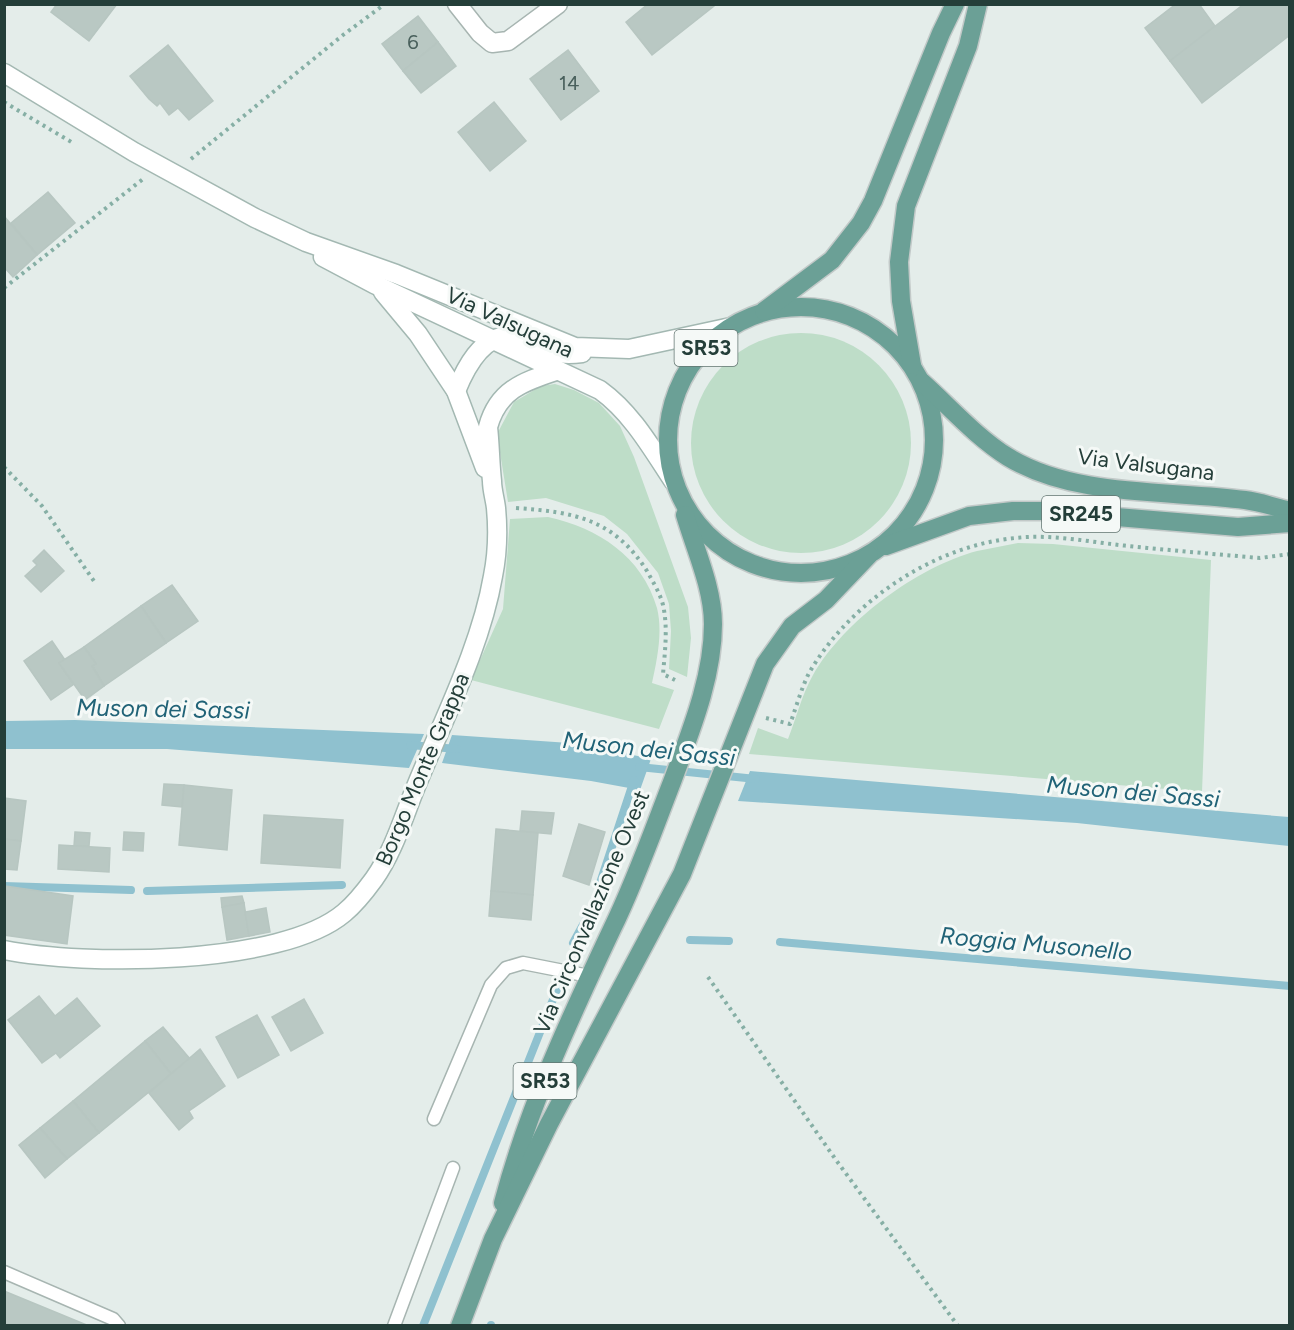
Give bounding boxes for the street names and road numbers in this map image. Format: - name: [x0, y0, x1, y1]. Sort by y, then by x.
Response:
- street label: Via Valsugana: [442, 281, 578, 364]
- road number: SR53: [674, 330, 738, 366]
- street label: Via Valsugana: [1076, 443, 1216, 486]
- road number: SR245: [1042, 496, 1120, 532]
- street label: Borgo Monte Grappa: [370, 669, 475, 870]
- street label: Via Circonvallazione Ovest: [528, 786, 655, 1038]
- road number: SR53: [514, 1063, 576, 1099]

